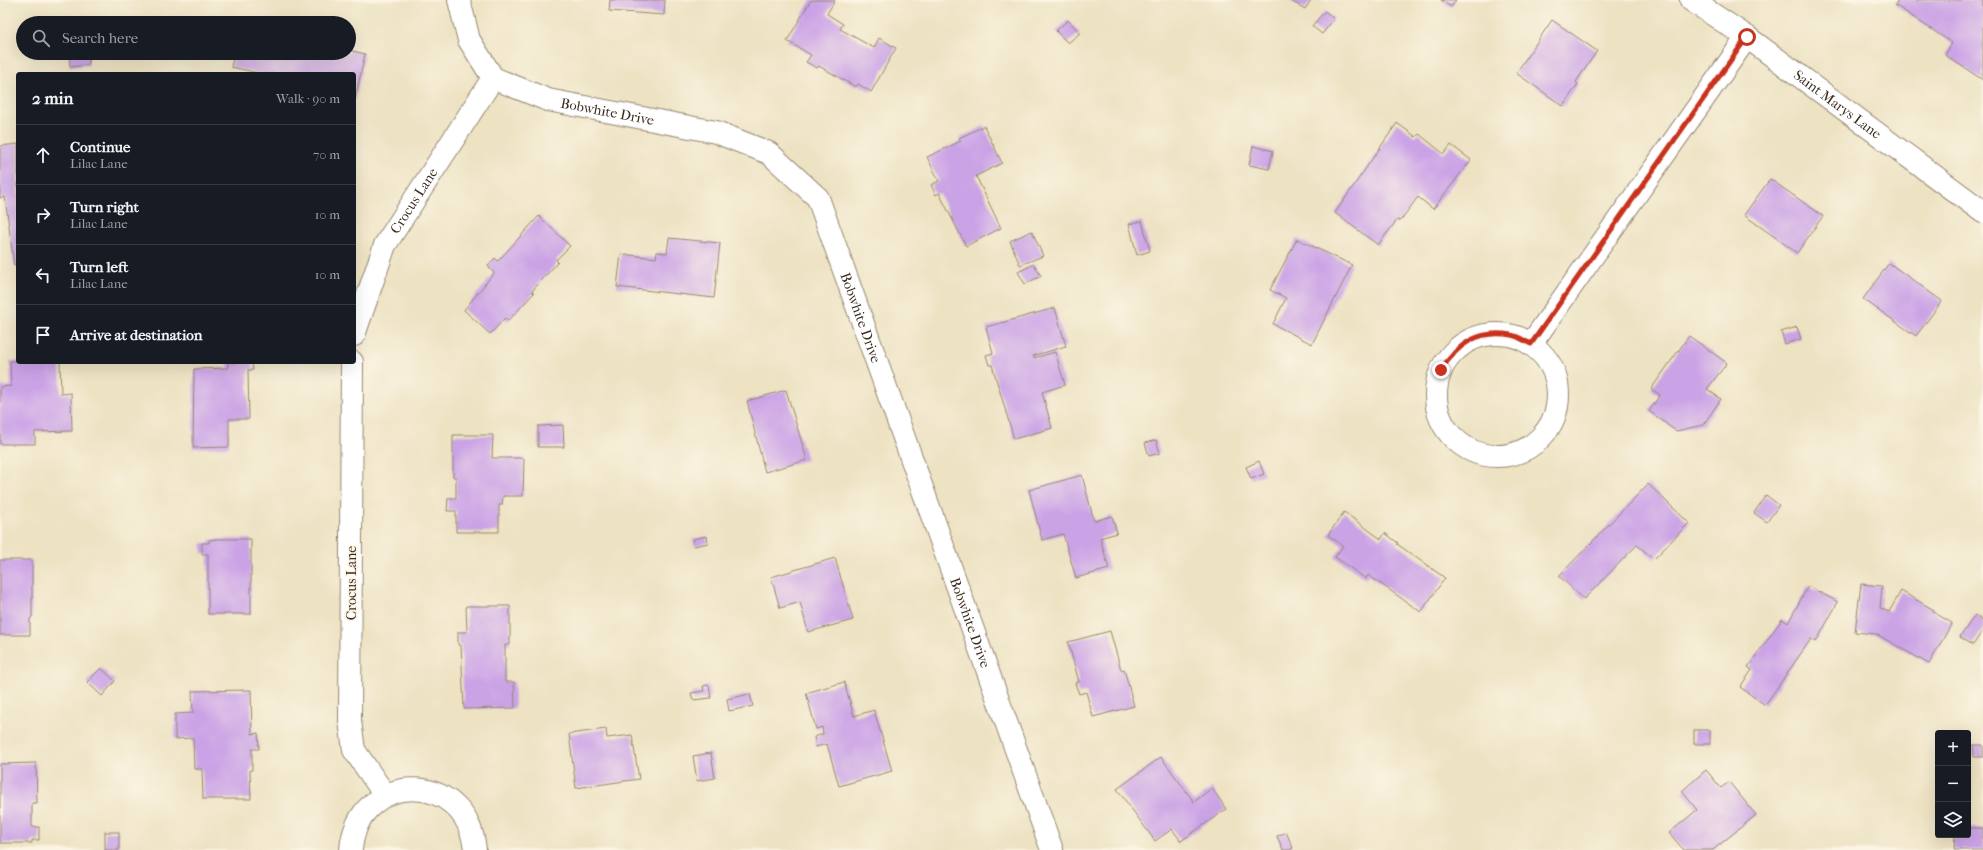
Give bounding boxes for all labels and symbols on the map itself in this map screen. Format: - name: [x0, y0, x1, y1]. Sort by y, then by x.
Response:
- route start: [1738, 28, 1756, 46]
- street label: Saint Marys Lane: [1790, 67, 1885, 143]
- street label: Bobwhite Drive: [559, 95, 656, 129]
- street label: Crocus Lane: [387, 165, 442, 237]
- street label: Bobwhite Drive: [836, 270, 884, 365]
- route end: [1432, 361, 1450, 379]
- street label: Crocus Lane: [343, 546, 360, 620]
- street label: Bobwhite Drive: [946, 575, 994, 670]

